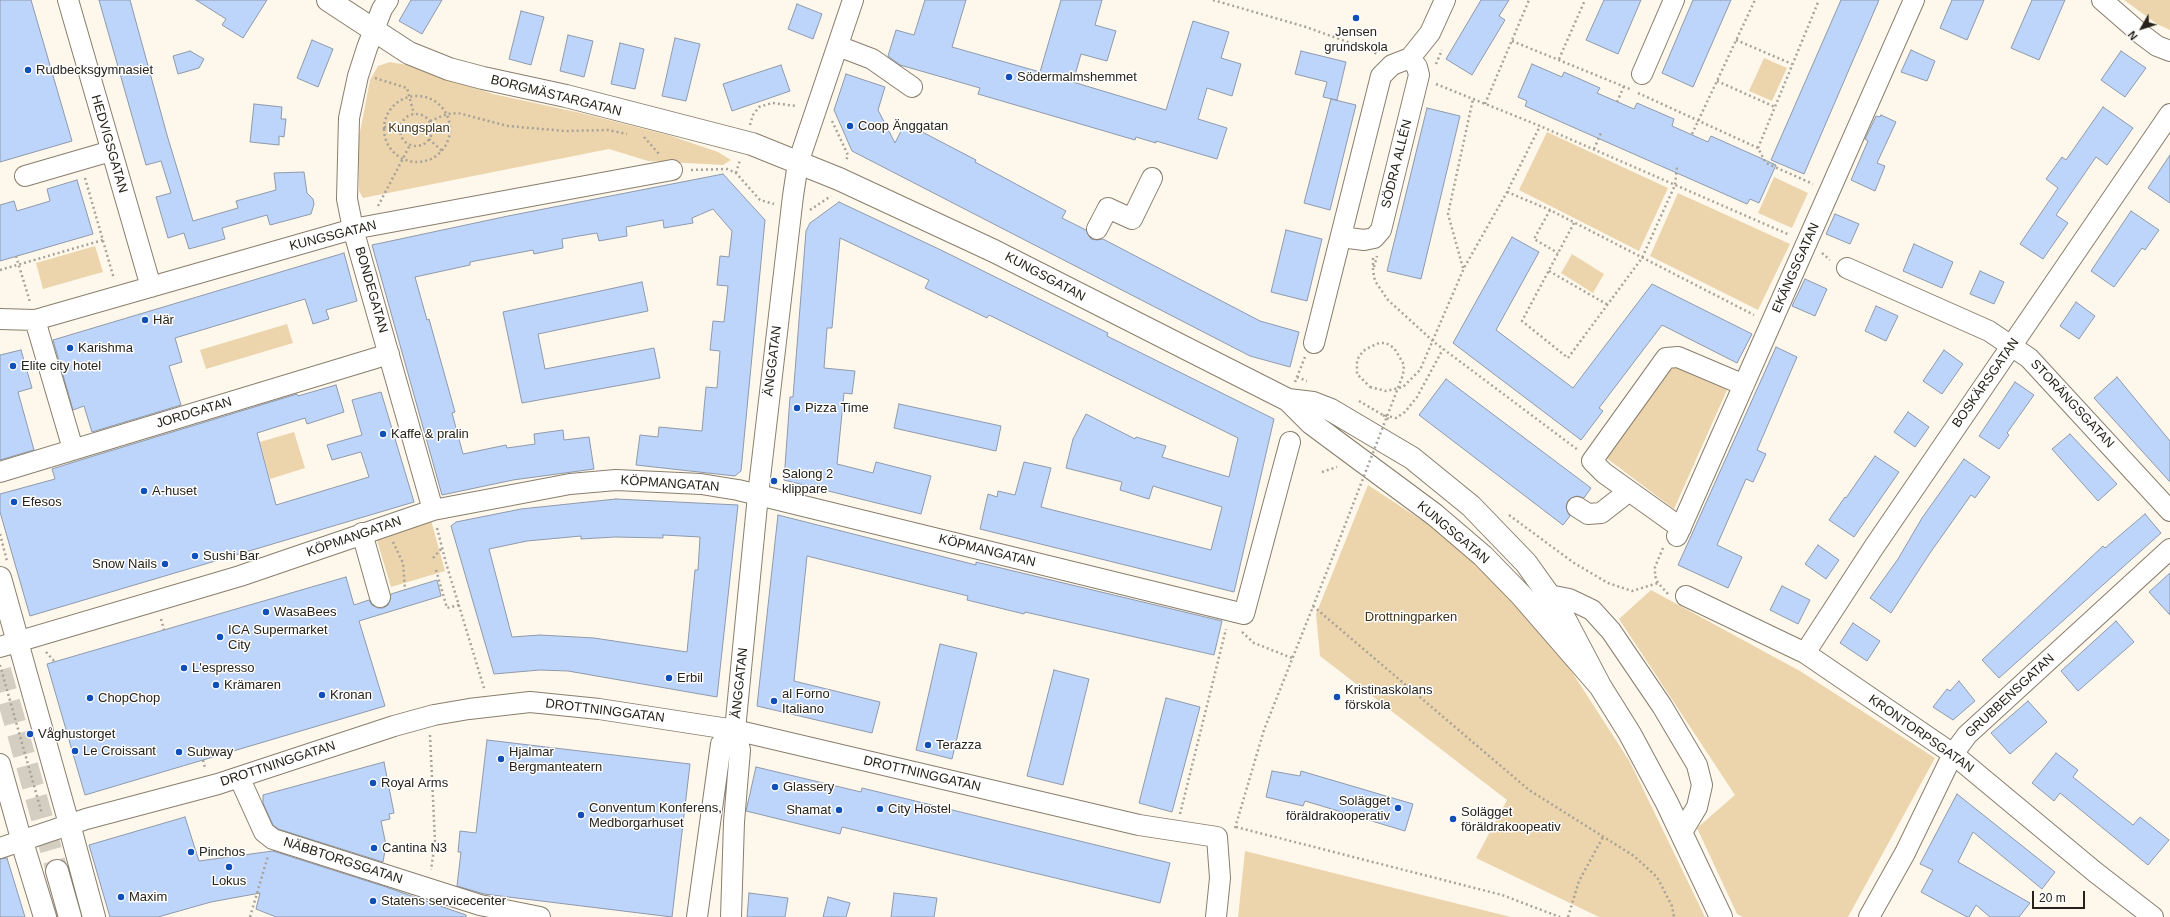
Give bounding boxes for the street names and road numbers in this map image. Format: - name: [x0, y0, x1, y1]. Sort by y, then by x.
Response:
- street label: BORGMÄSTARGATAN: [489, 72, 623, 120]
- street label: HEDVIGSGATAN: [88, 93, 130, 195]
- street label: SÖDRA ALLÉN: [1378, 118, 1416, 210]
- street label: KUNGSGATAN: [288, 218, 378, 254]
- street label: EKÄNGSGATAN: [1769, 221, 1823, 315]
- street label: BONDEGATAN: [351, 245, 391, 335]
- street label: KUNGSGATAN: [1002, 249, 1088, 305]
- street label: ÄNGGATAN: [761, 325, 785, 397]
- street label: BOSKÄRSGATAN: [1949, 335, 2023, 431]
- street label: STORÄNGSGATAN: [2027, 356, 2117, 452]
- street label: JORDGATAN: [154, 394, 234, 432]
- street label: KÖPMANGATAN: [620, 473, 720, 495]
- street label: KUNGSGATAN: [1414, 498, 1492, 568]
- street label: KÖPMANGATAN: [305, 513, 403, 561]
- street label: KÖPMANGATAN: [937, 531, 1037, 571]
- street label: ÄNGGATAN: [729, 647, 751, 719]
- street label: GRUBBENSGATAN: [1962, 651, 2058, 741]
- street label: KRONTORPSGATAN: [1865, 692, 1977, 776]
- street label: DROTTNINGGATAN: [544, 696, 666, 726]
- street label: DROTTNINGGATAN: [218, 738, 338, 790]
- street label: DROTTNINGGATAN: [862, 753, 982, 795]
- street label: NÄBBTORGSGATAN: [282, 834, 404, 888]

